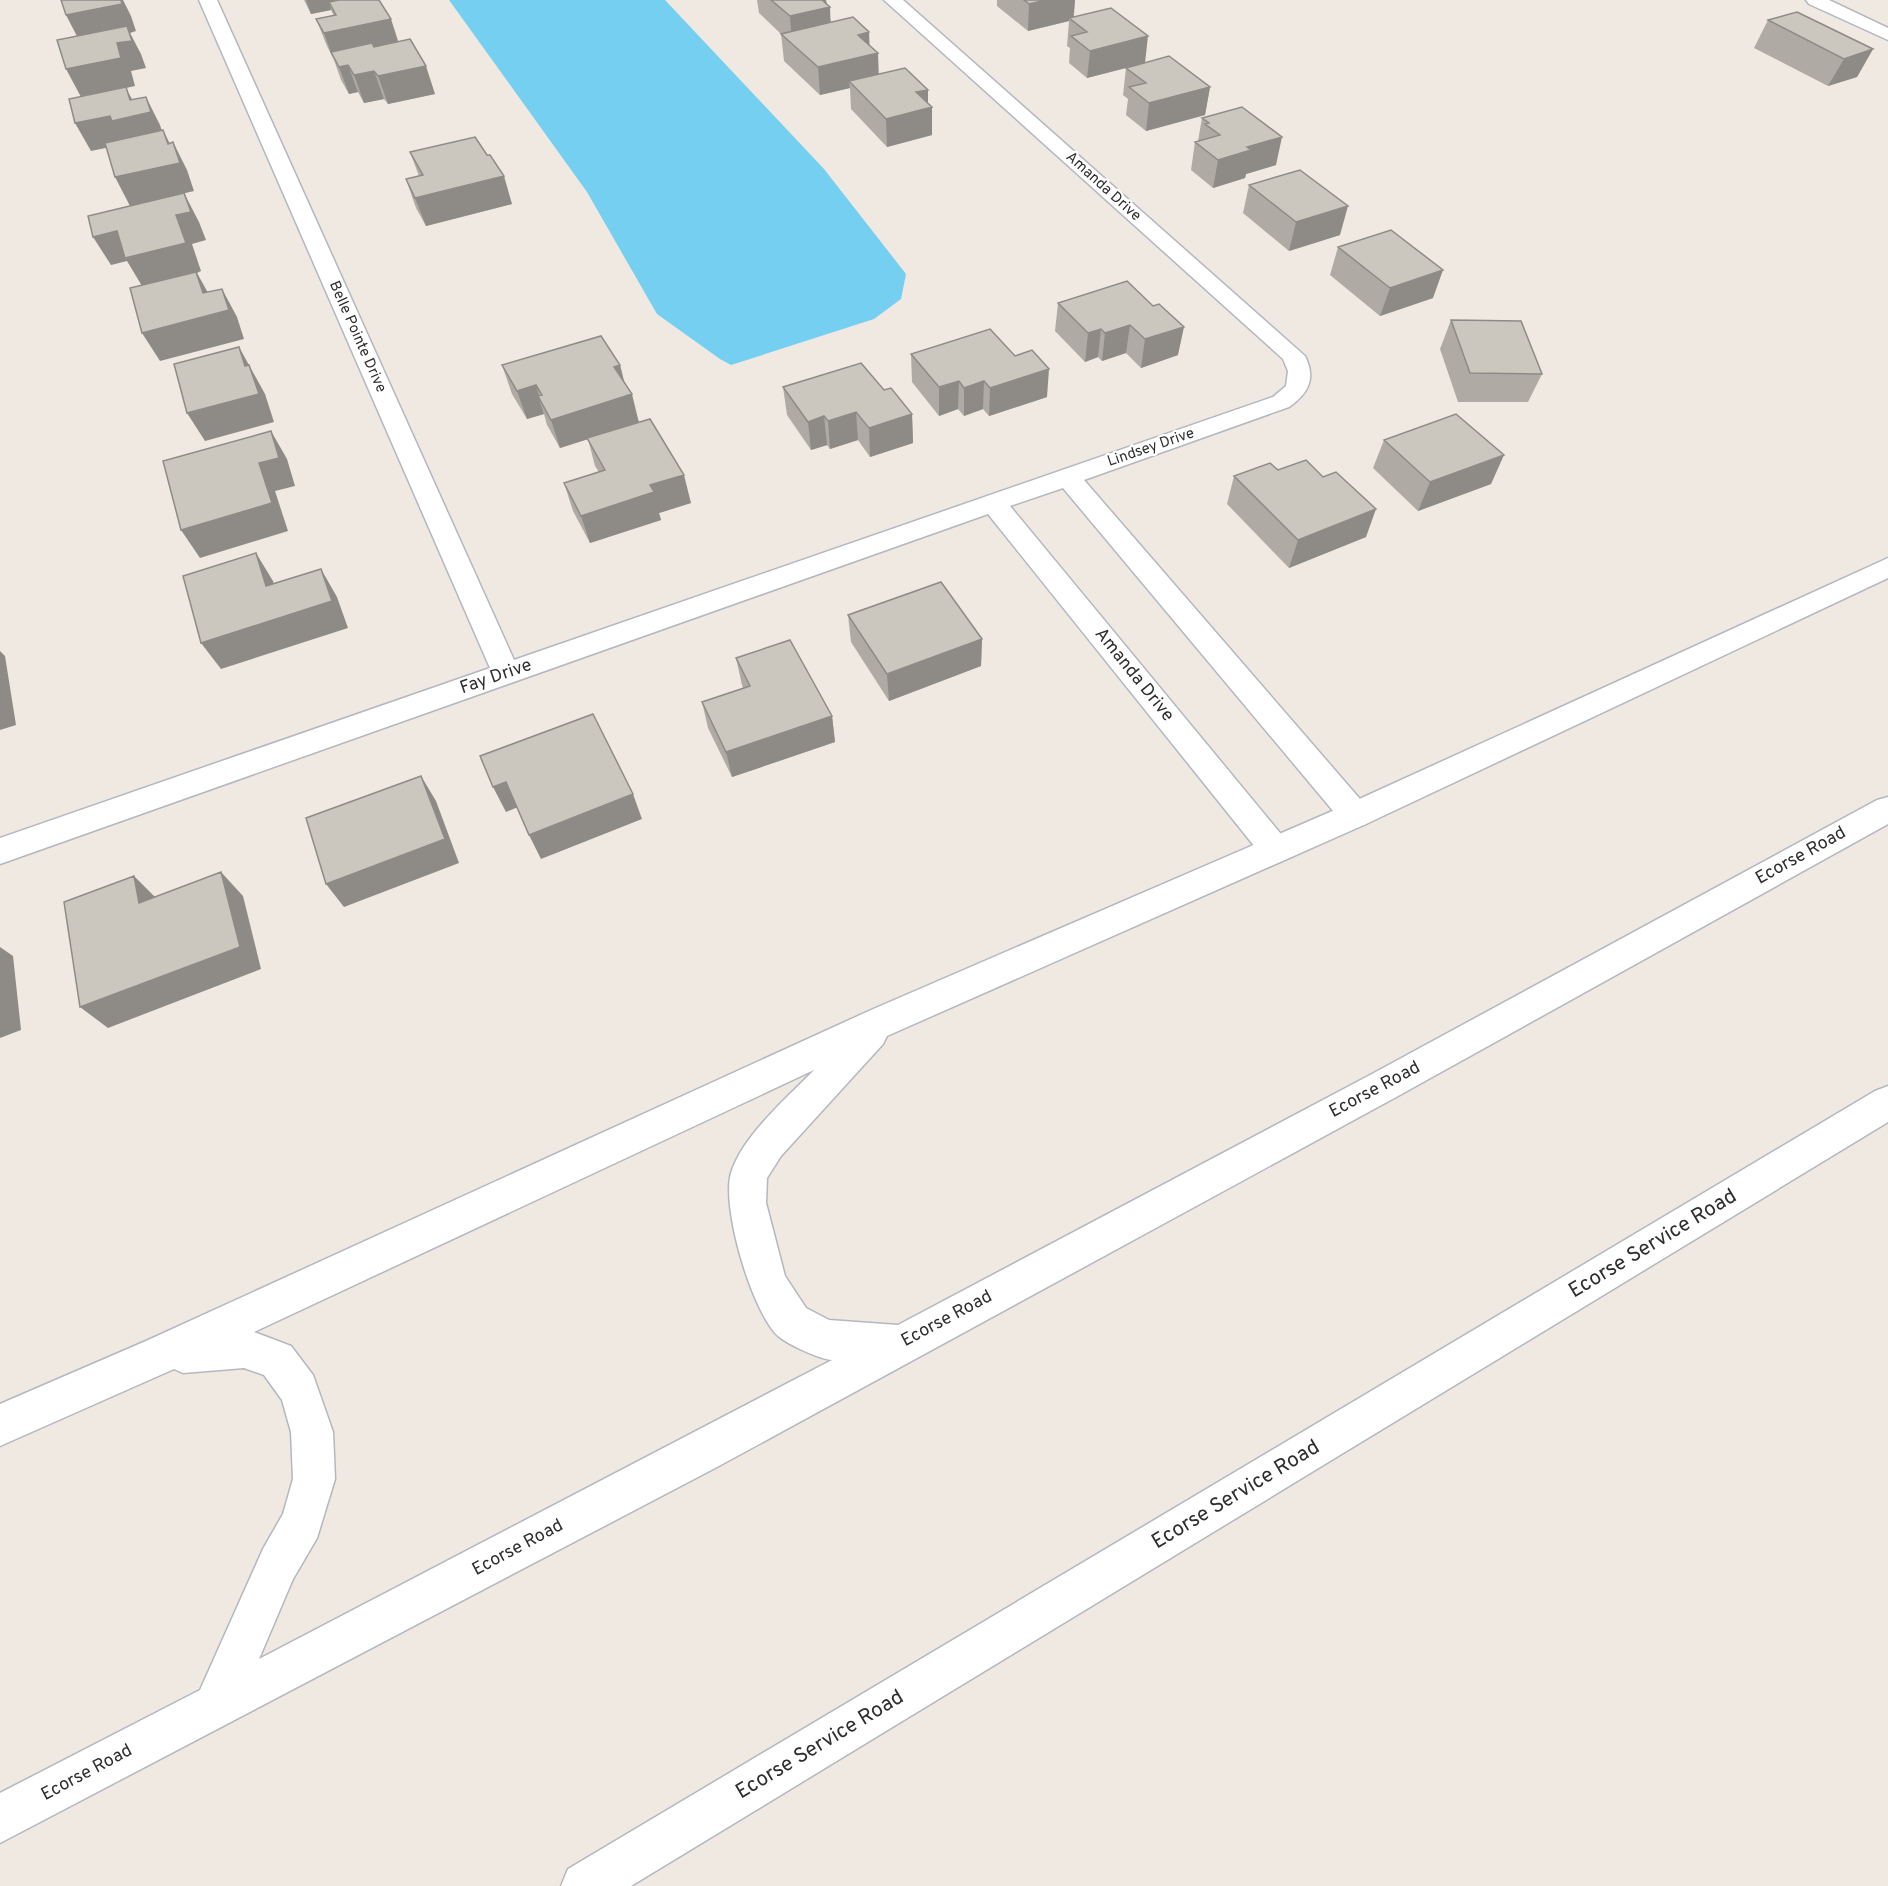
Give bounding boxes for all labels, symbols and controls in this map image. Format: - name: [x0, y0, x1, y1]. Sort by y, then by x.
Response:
- street label: Amanda Drive: [1061, 148, 1145, 226]
- street label: Belle Pointe Drive: [324, 278, 390, 396]
- street label: Lindsey Drive: [1105, 424, 1197, 472]
- street label: Amanda Drive: [1089, 623, 1179, 727]
- street label: Fay Drive: [457, 654, 535, 700]
- street label: Ecorse Road: [1752, 822, 1850, 890]
- street label: Ecorse Road: [1325, 1056, 1425, 1124]
- street label: Ecorse Service Road: [1564, 1183, 1742, 1305]
- street label: Ecorse Road: [897, 1285, 997, 1353]
- street label: Ecorse Service Road: [1147, 1434, 1325, 1556]
- street label: Ecorse Road: [468, 1514, 568, 1582]
- street label: Ecorse Service Road: [731, 1684, 909, 1806]
- street label: Ecorse Road: [37, 1739, 137, 1807]

